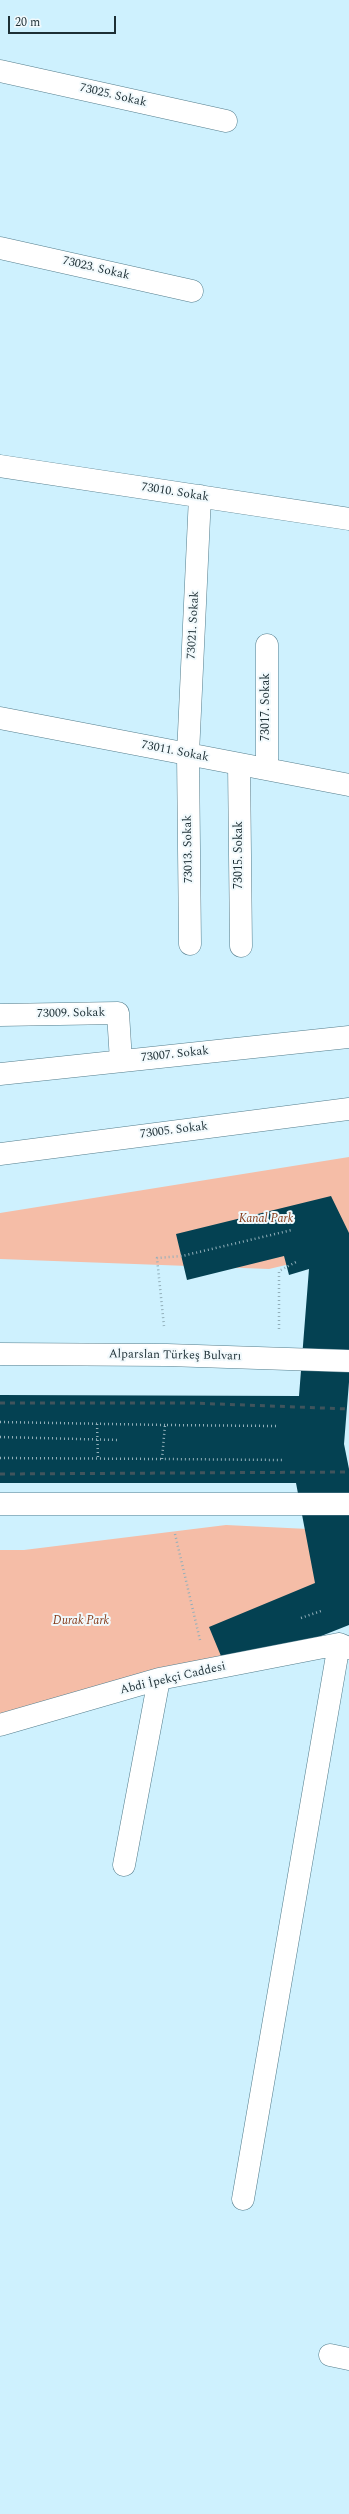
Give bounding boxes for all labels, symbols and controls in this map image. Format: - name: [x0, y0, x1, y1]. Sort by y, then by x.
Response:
- scale bar: [10, 8, 118, 34]
- text: 20 m: [15, 13, 40, 32]
- street label: 73025. Sokak: [78, 81, 148, 111]
- street label: 73023. Sokak: [61, 254, 131, 284]
- street label: 73010. Sokak: [140, 481, 210, 505]
- street label: 73021. Sokak: [185, 591, 203, 659]
- street label: 73017. Sokak: [260, 673, 274, 741]
- street label: 73011. Sokak: [140, 738, 210, 766]
- street label: 73013. Sokak: [181, 815, 197, 883]
- street label: 73015. Sokak: [233, 821, 247, 889]
- street label: 73009. Sokak: [37, 1006, 105, 1022]
- street label: 73007. Sokak: [140, 1044, 210, 1066]
- street label: 73005. Sokak: [139, 1120, 209, 1142]
- park label: Kanal Park: [239, 1213, 293, 1227]
- street label: Alparslan Türkeş Bulvarı: [109, 1348, 241, 1364]
- park label: Durak Park: [53, 1615, 109, 1629]
- street label: Abdi İpekçi Caddesi: [119, 1660, 227, 1698]

